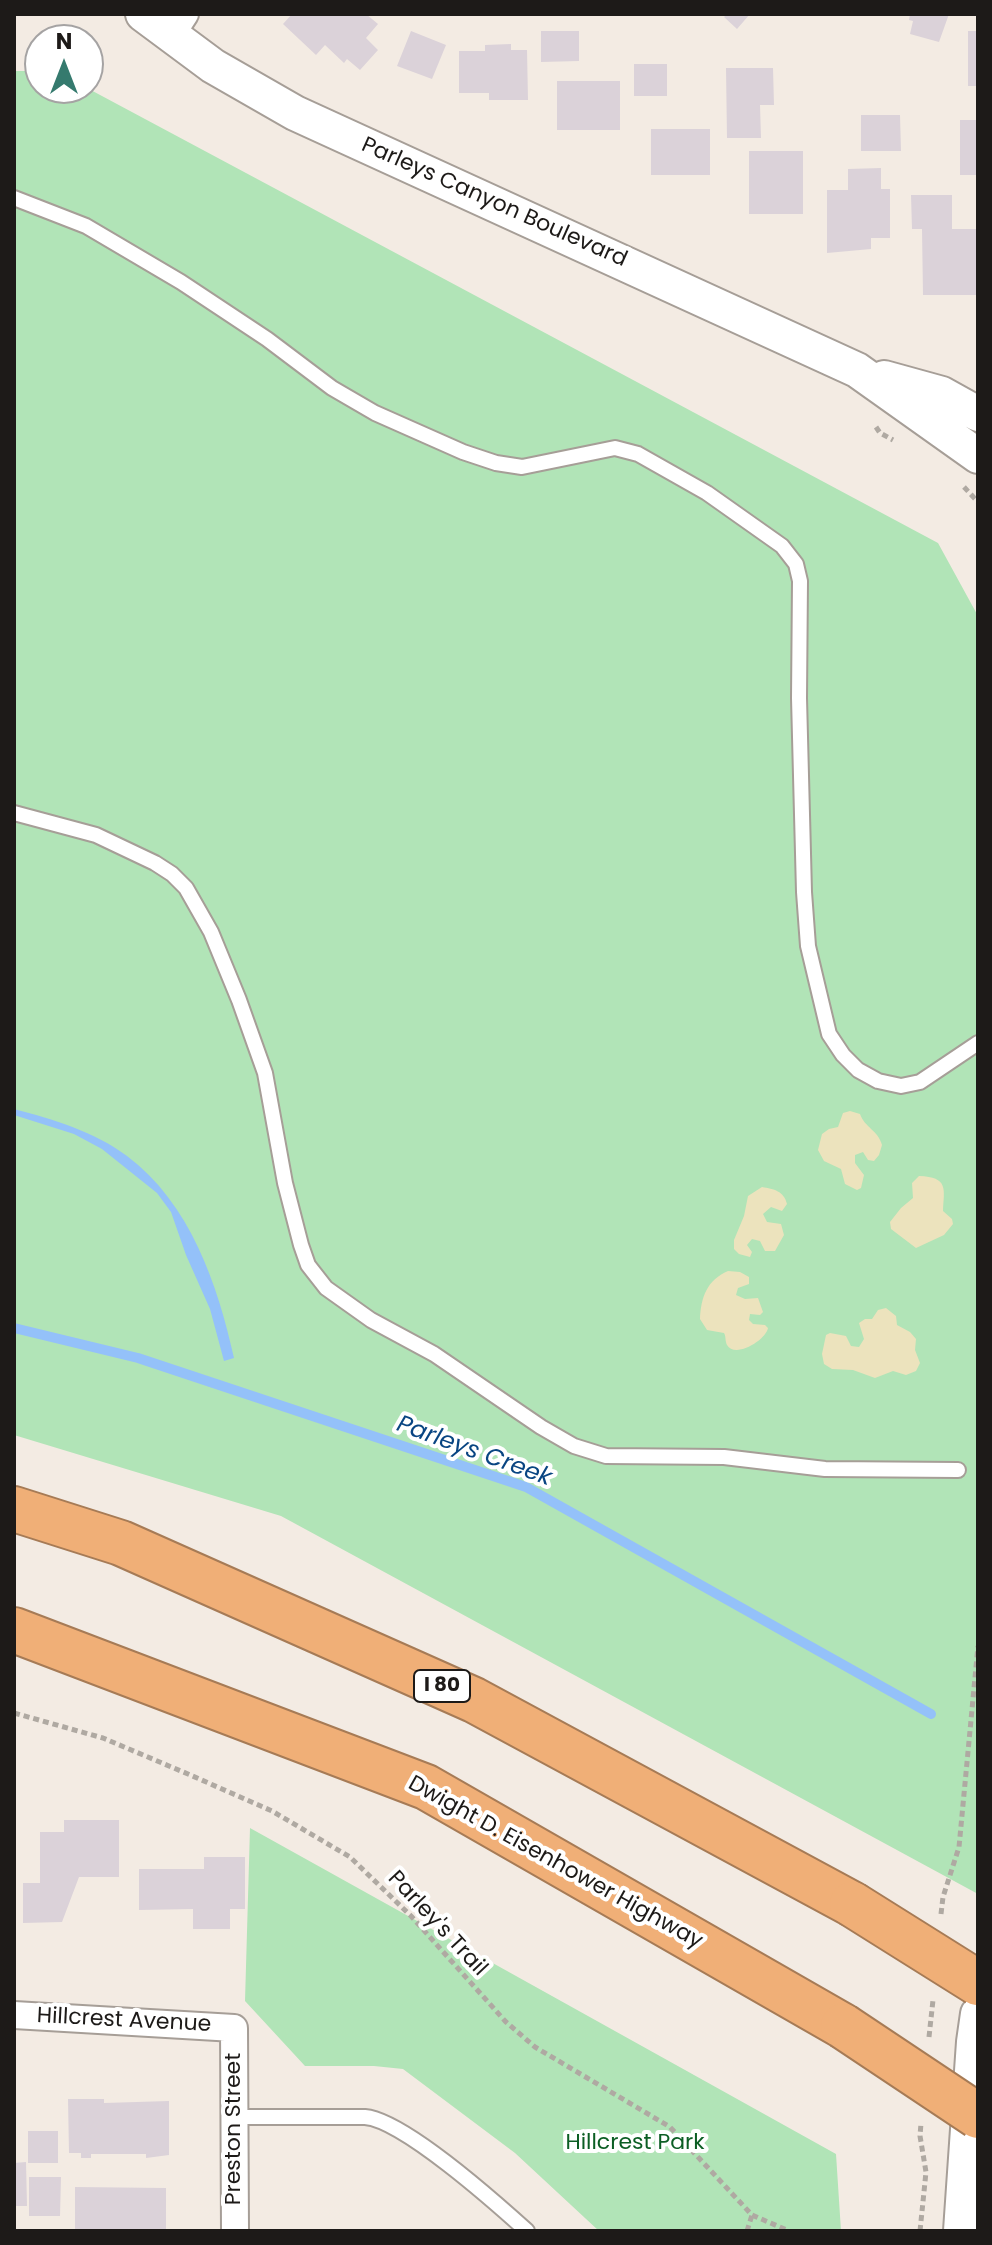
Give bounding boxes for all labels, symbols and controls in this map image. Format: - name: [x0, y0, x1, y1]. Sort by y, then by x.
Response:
- north arrow: [24, 24, 104, 104]
- text: N: [56, 26, 72, 57]
- street label: Parleys Canyon Boulevard: [357, 132, 631, 274]
- water label: Parleys Creek: [393, 1411, 555, 1493]
- road number: I 80: [414, 1670, 470, 1702]
- street label: Dwight D. Eisenhower Highway: [403, 1771, 707, 1955]
- street label: Parley's Trail: [382, 1866, 492, 1982]
- street label: Hillcrest Avenue: [36, 2003, 212, 2039]
- street label: Preston Street: [221, 2053, 247, 2205]
- park label: Hillcrest Park: [565, 2130, 705, 2156]

